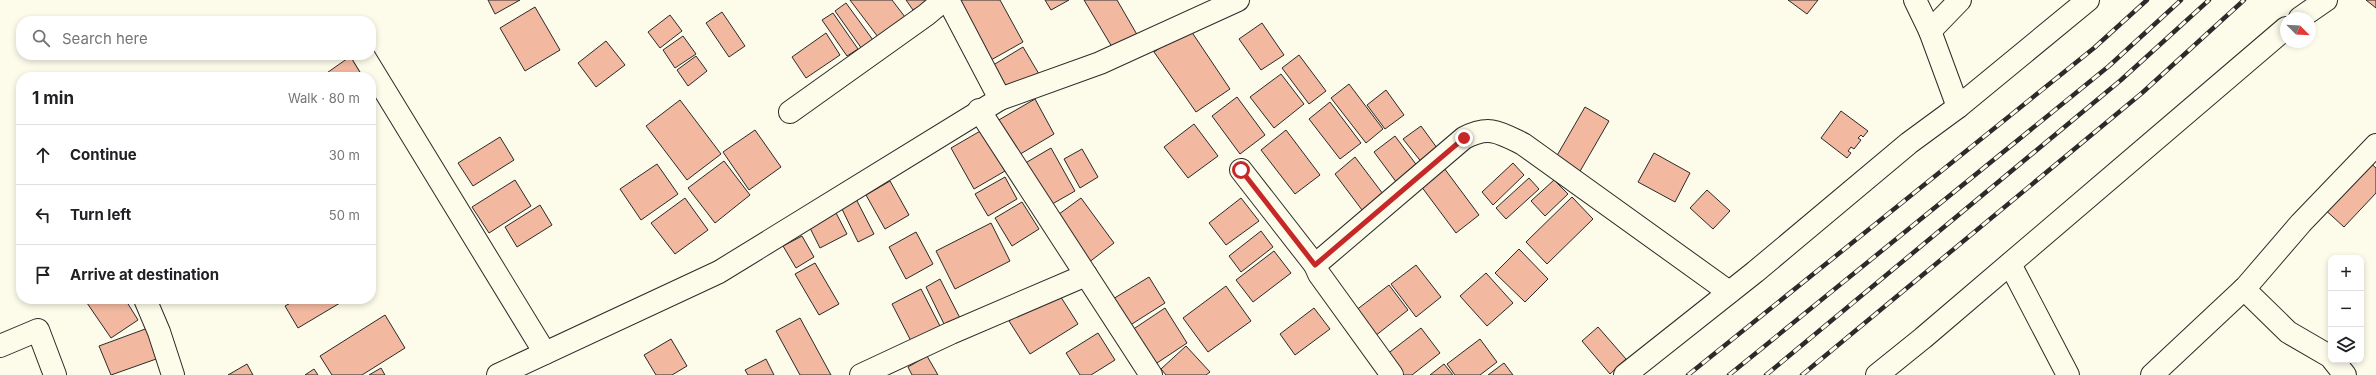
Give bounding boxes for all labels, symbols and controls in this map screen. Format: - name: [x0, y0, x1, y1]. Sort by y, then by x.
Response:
- north arrow: [2280, 12, 2316, 48]
- search box: [16, 16, 376, 60]
- icon: search: [30, 27, 52, 49]
- text: Search here: [62, 29, 148, 48]
- text: 1 min: [32, 88, 74, 108]
- text: Walk · 80 m: [288, 90, 360, 106]
- route end: [1455, 129, 1473, 147]
- icon: ahead: [32, 144, 54, 166]
- text: Continue: [70, 145, 137, 164]
- text: 30 m: [329, 147, 360, 163]
- route start: [1232, 161, 1250, 179]
- icon: left: [32, 204, 54, 226]
- text: Turn left: [70, 205, 131, 224]
- text: 50 m: [329, 207, 360, 223]
- map controls: [2328, 255, 2364, 363]
- button: +: [2328, 255, 2364, 291]
- icon: arrive: [32, 264, 54, 286]
- text: Arrive at destination: [70, 265, 219, 284]
- button: −: [2328, 291, 2364, 327]
- button: layers: [2328, 327, 2364, 363]

